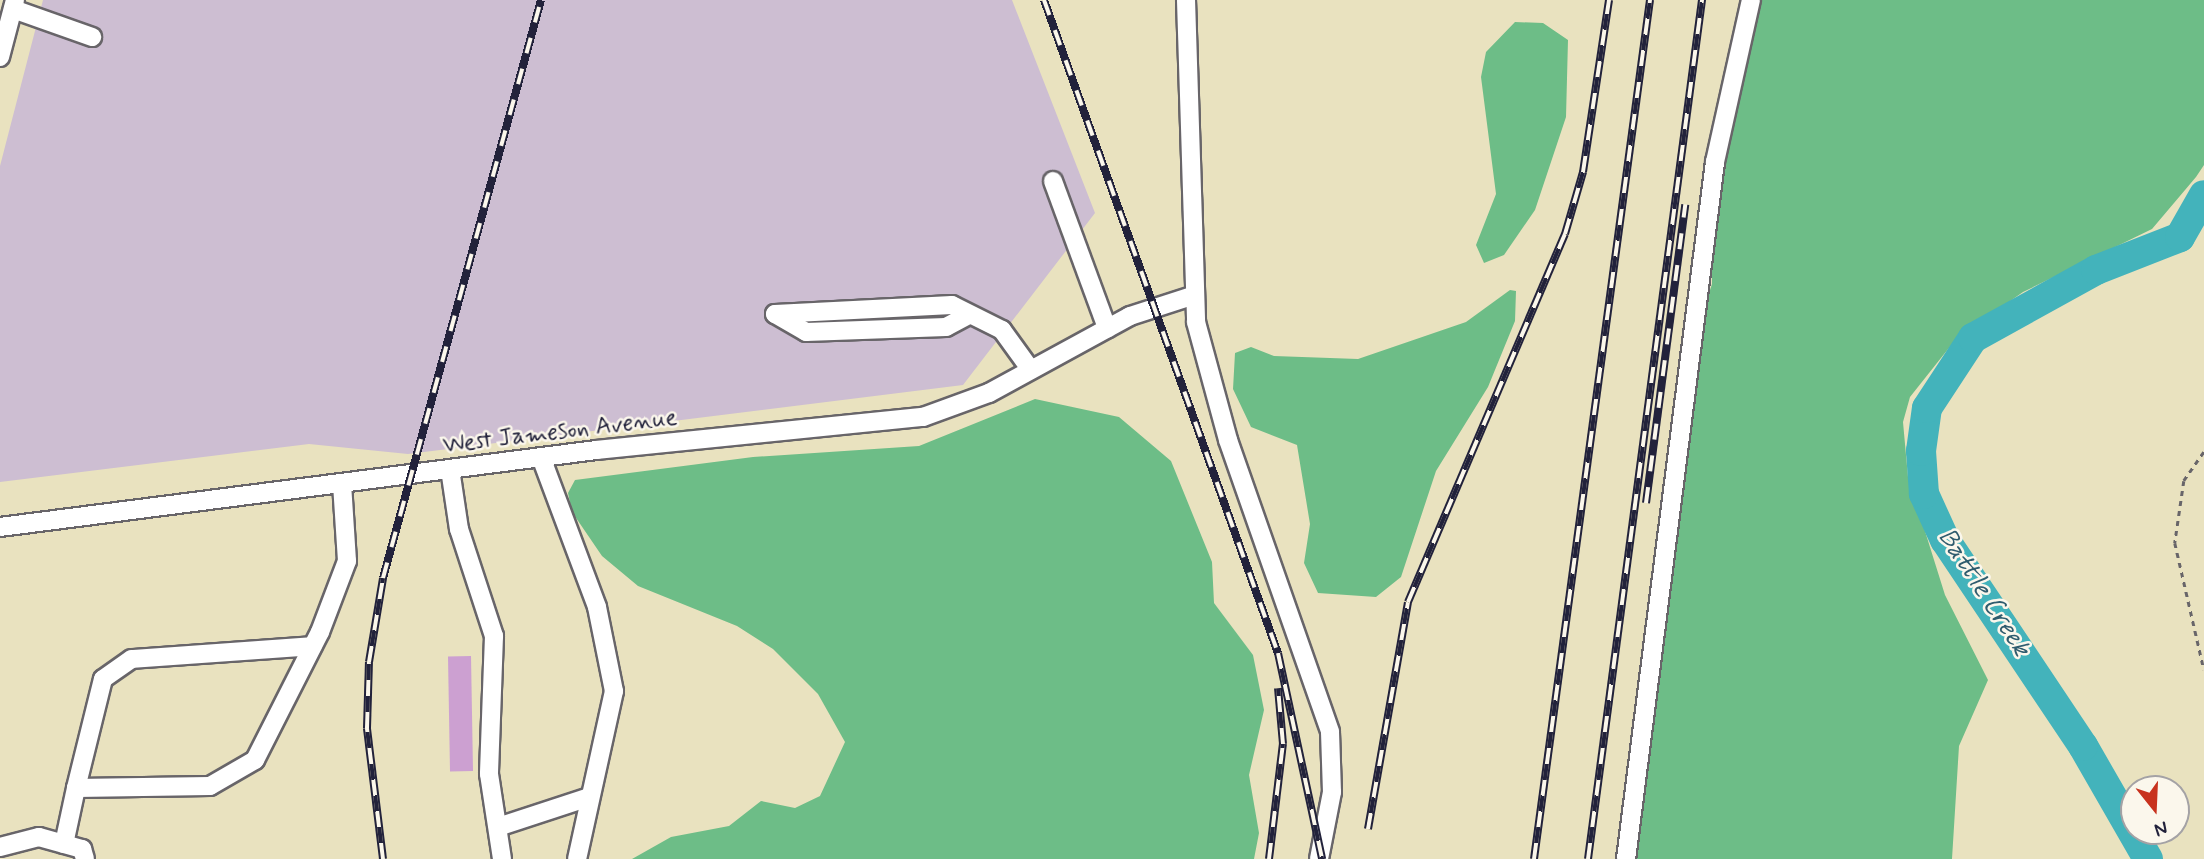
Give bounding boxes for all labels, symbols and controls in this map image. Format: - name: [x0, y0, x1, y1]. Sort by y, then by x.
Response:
- street label: West Jameson Avenue: [445, 404, 675, 460]
- water label: Battle Creek: [1930, 523, 2036, 663]
- north arrow: [2120, 775, 2190, 845]
- text: N: [2151, 815, 2171, 842]

